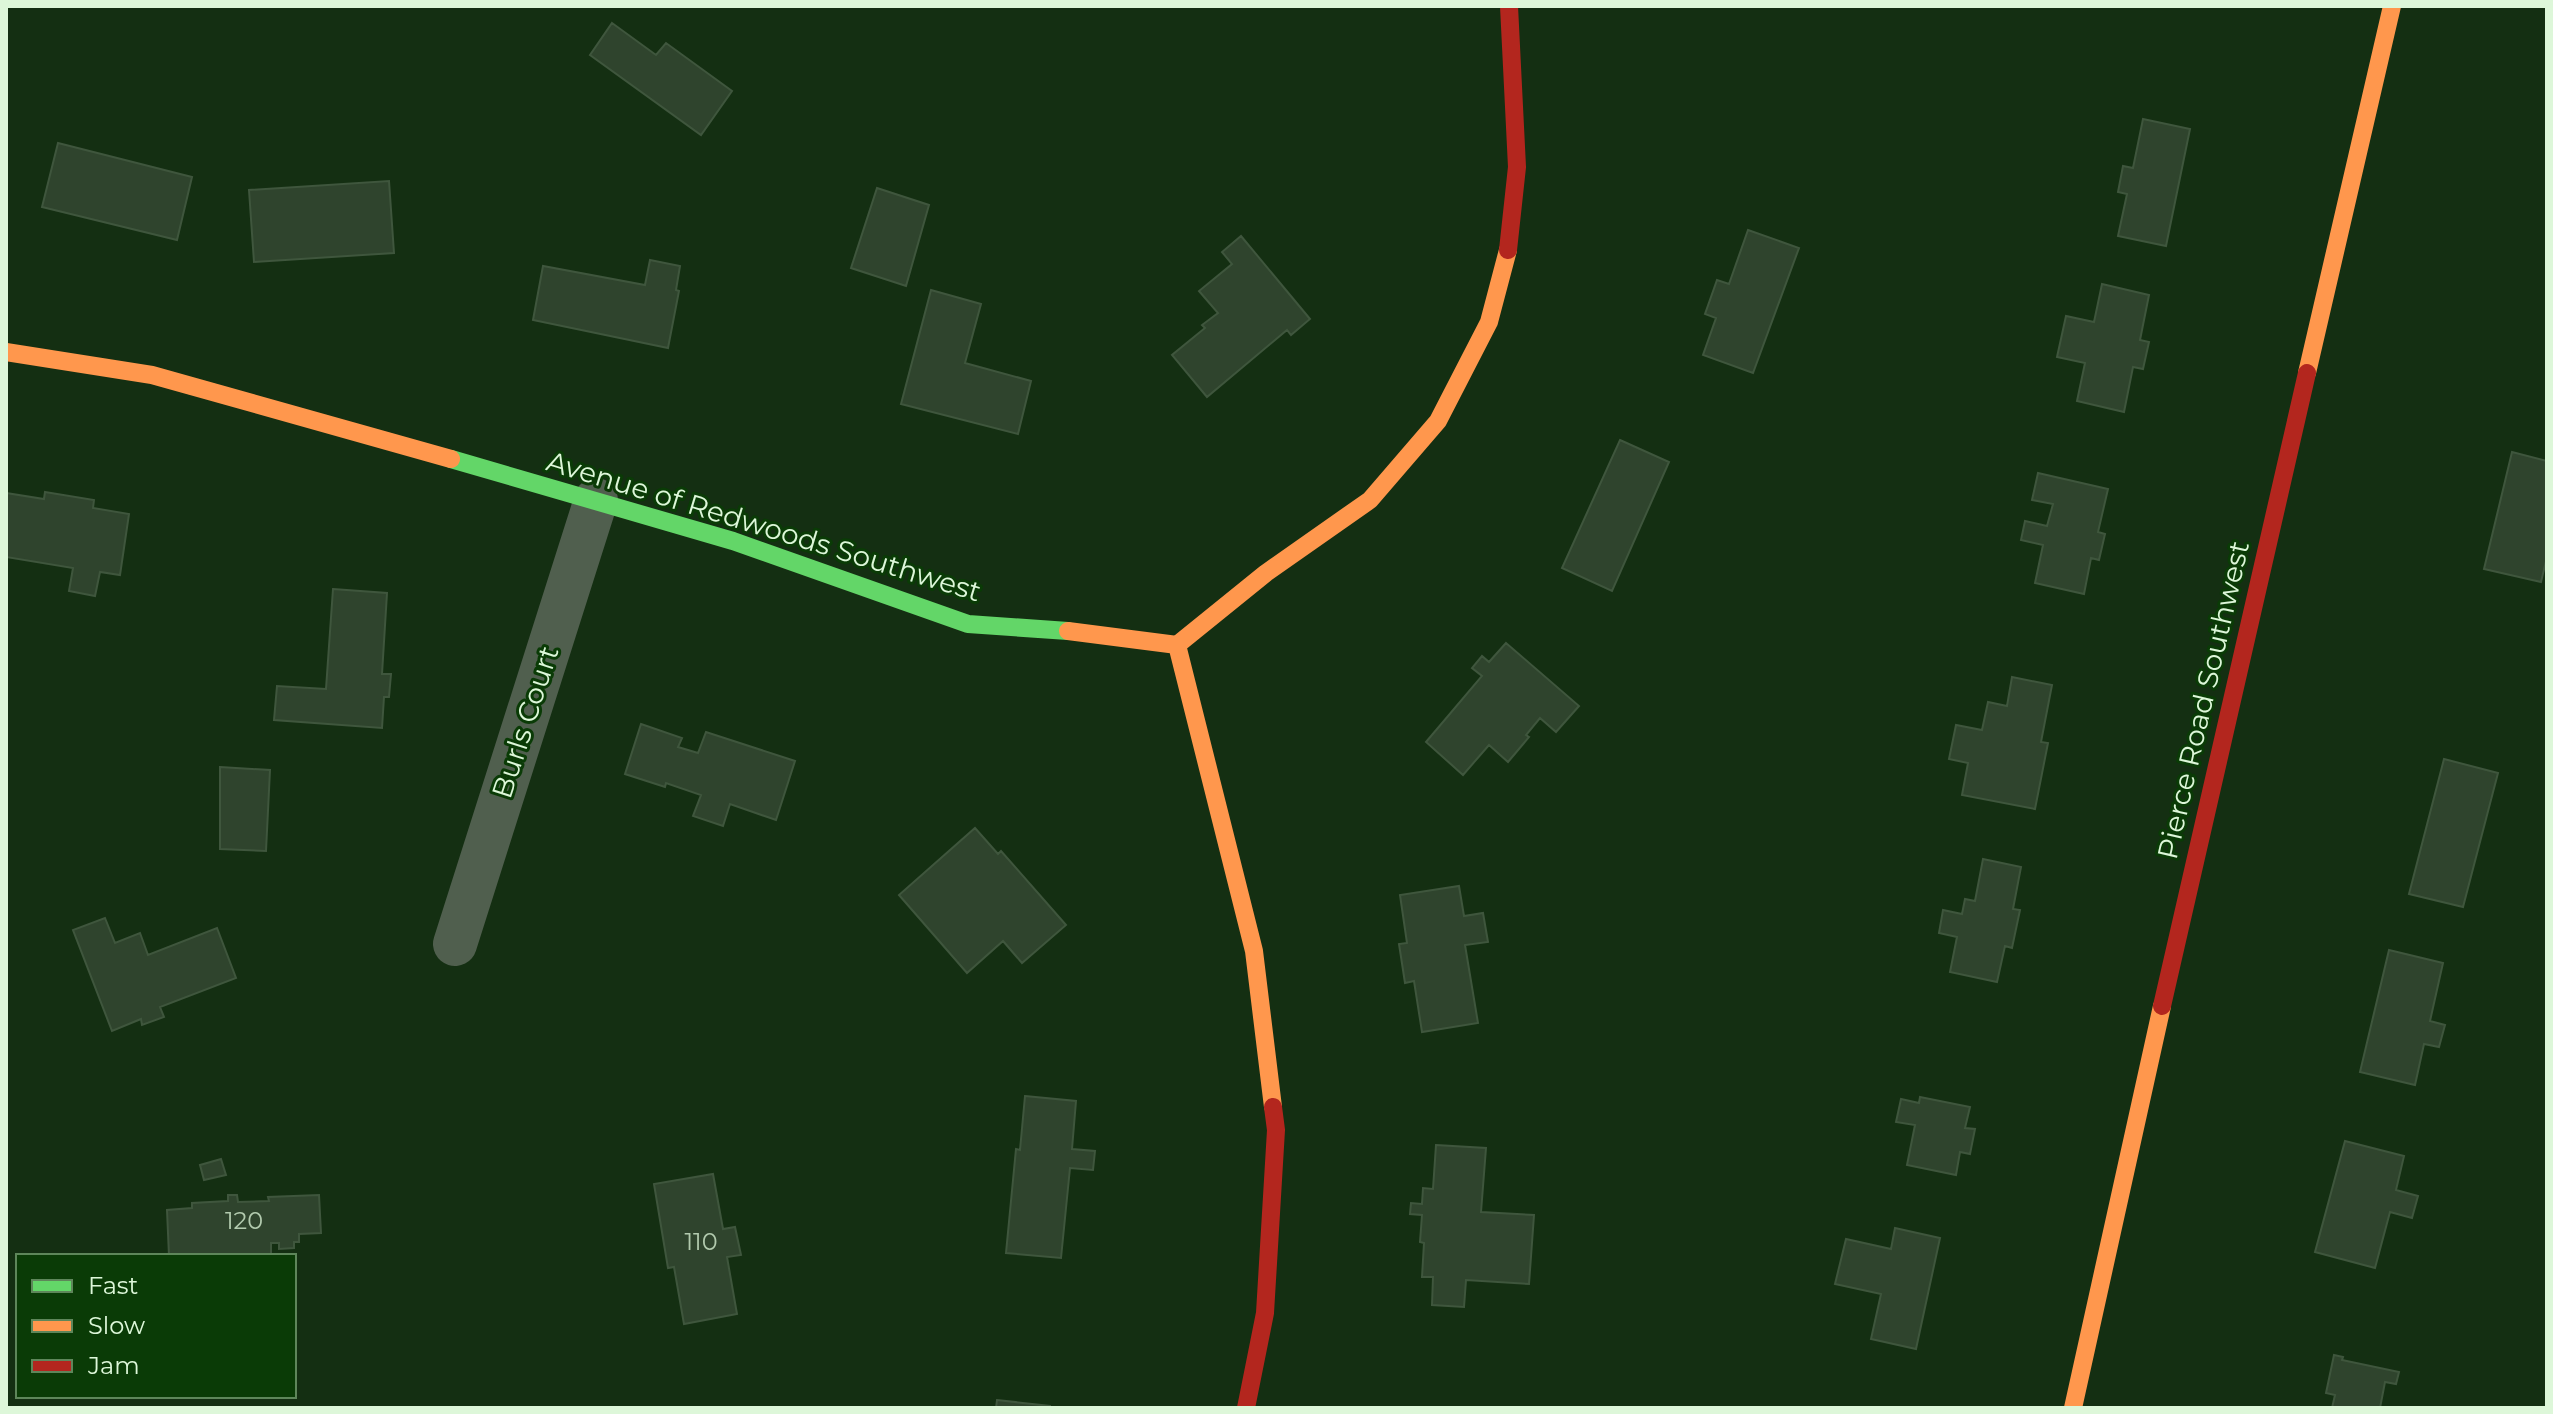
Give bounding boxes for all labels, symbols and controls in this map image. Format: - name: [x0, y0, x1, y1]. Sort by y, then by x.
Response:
- street label: Avenue of Redwoods Southwest: [543, 444, 985, 608]
- street label: Pierce Road Southwest: [2150, 538, 2256, 862]
- street label: Burls Court: [484, 642, 566, 802]
- house number: 120: [225, 1206, 263, 1235]
- house number: 110: [684, 1227, 718, 1256]
- legend: [16, 1254, 296, 1398]
- text: Fast: [88, 1271, 139, 1300]
- text: Slow: [88, 1311, 145, 1340]
- text: Jam: [87, 1351, 140, 1380]

